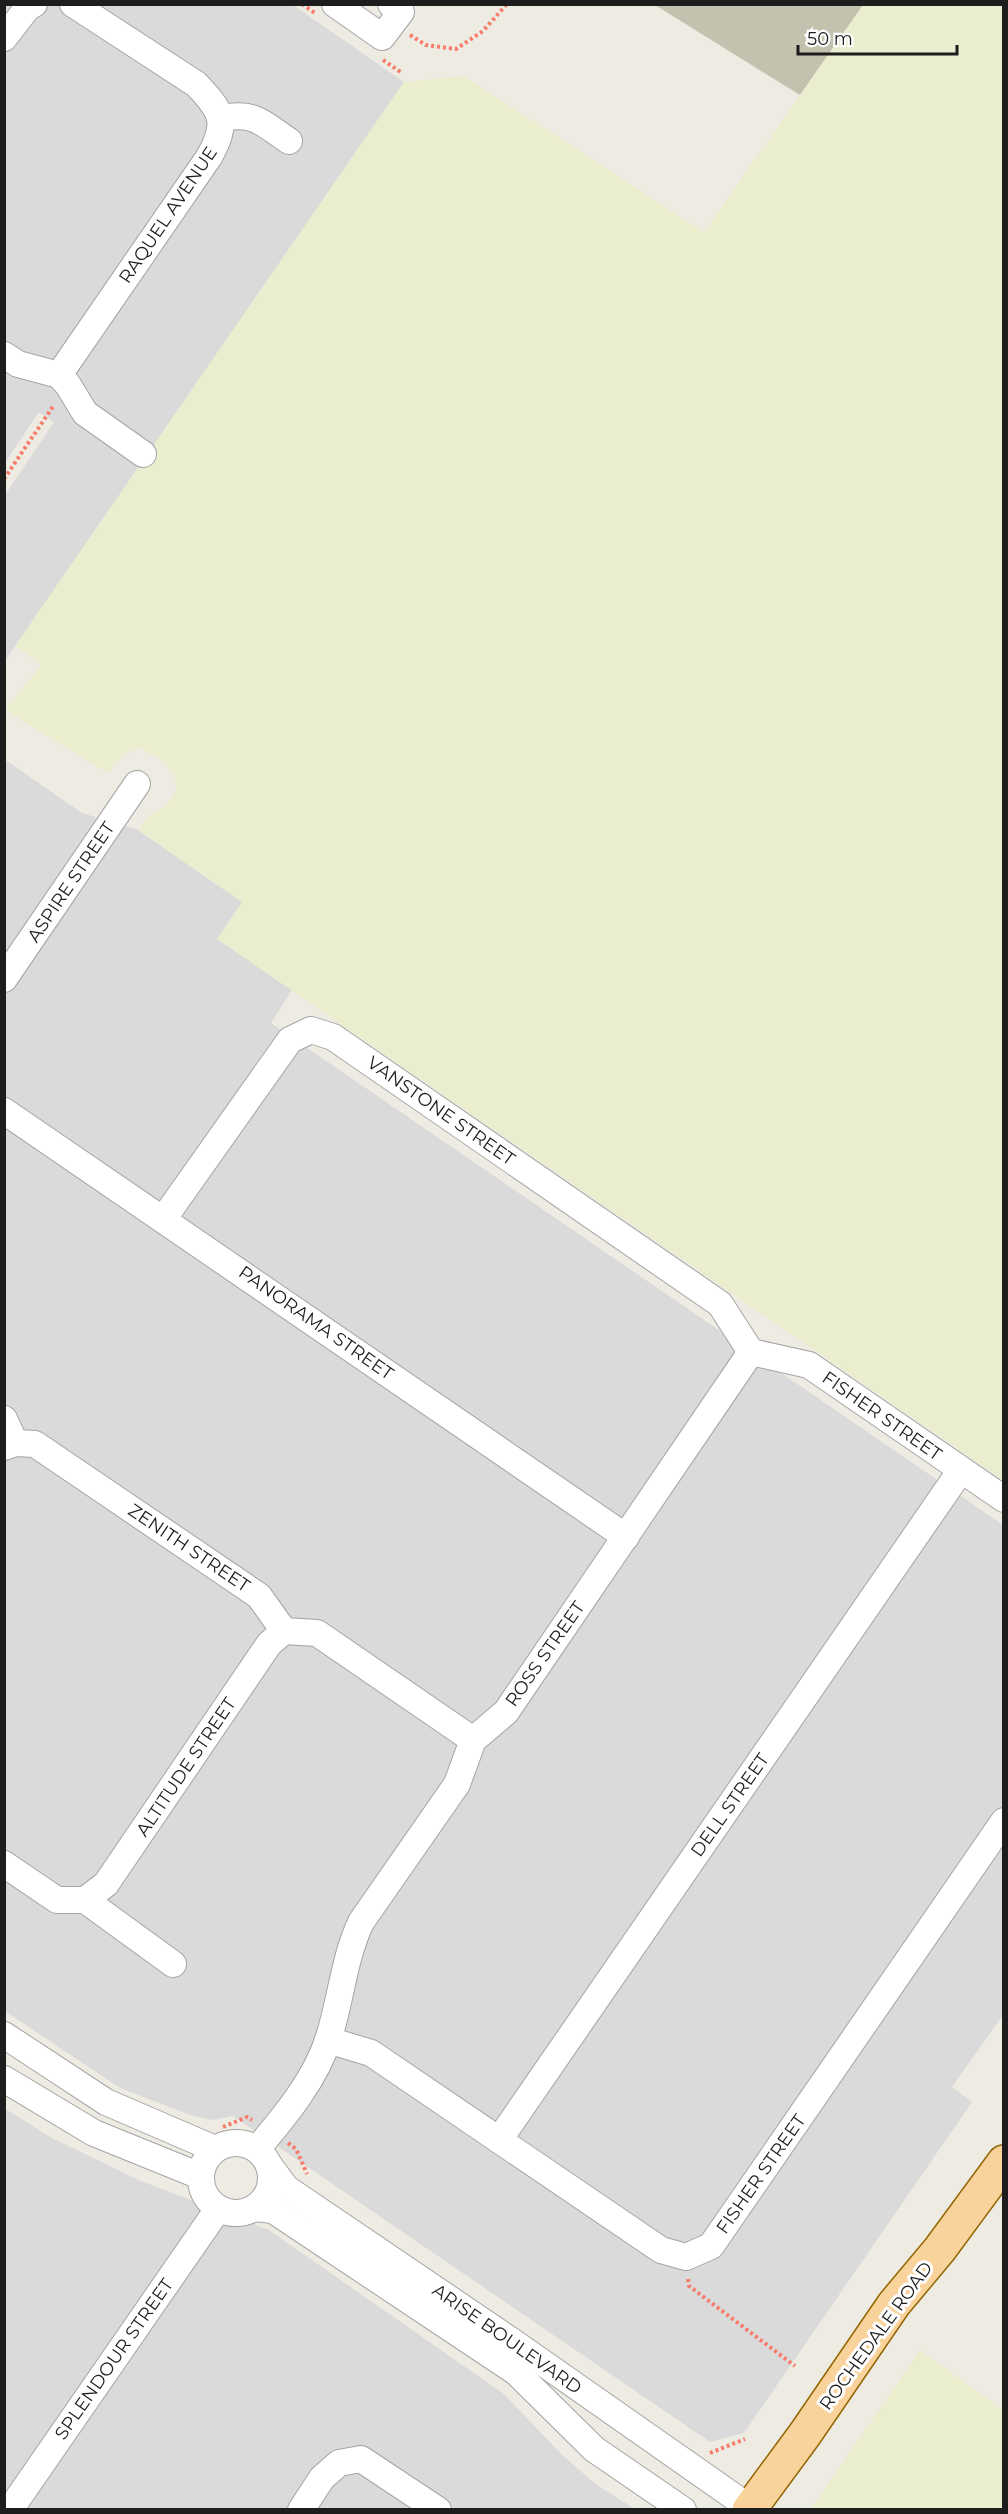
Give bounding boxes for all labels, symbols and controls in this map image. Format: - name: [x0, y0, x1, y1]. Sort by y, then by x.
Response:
- scale bar: [798, 18, 957, 56]
- text: 50 m: [807, 28, 853, 50]
- street label: RAQUEL AVENUE: [114, 143, 222, 287]
- street label: ASPIRE STREET: [23, 817, 120, 946]
- street label: VANSTONE STREET: [363, 1052, 520, 1171]
- street label: PANORAMA STREET: [234, 1261, 398, 1385]
- street label: FISHER STREET: [818, 1367, 947, 1466]
- street label: ZENITH STREET: [124, 1499, 255, 1597]
- street label: ROSS STREET: [501, 1597, 590, 1711]
- street label: ALTITUDE STREET: [131, 1693, 241, 1841]
- street label: DELL STREET: [686, 1748, 774, 1861]
- street label: FISHER STREET: [712, 2109, 811, 2238]
- street label: ROCHEDALE ROAD: [815, 2257, 937, 2415]
- street label: SPLENDOUR STREET: [50, 2274, 178, 2444]
- street label: ARISE BOULEVARD: [428, 2279, 586, 2399]

